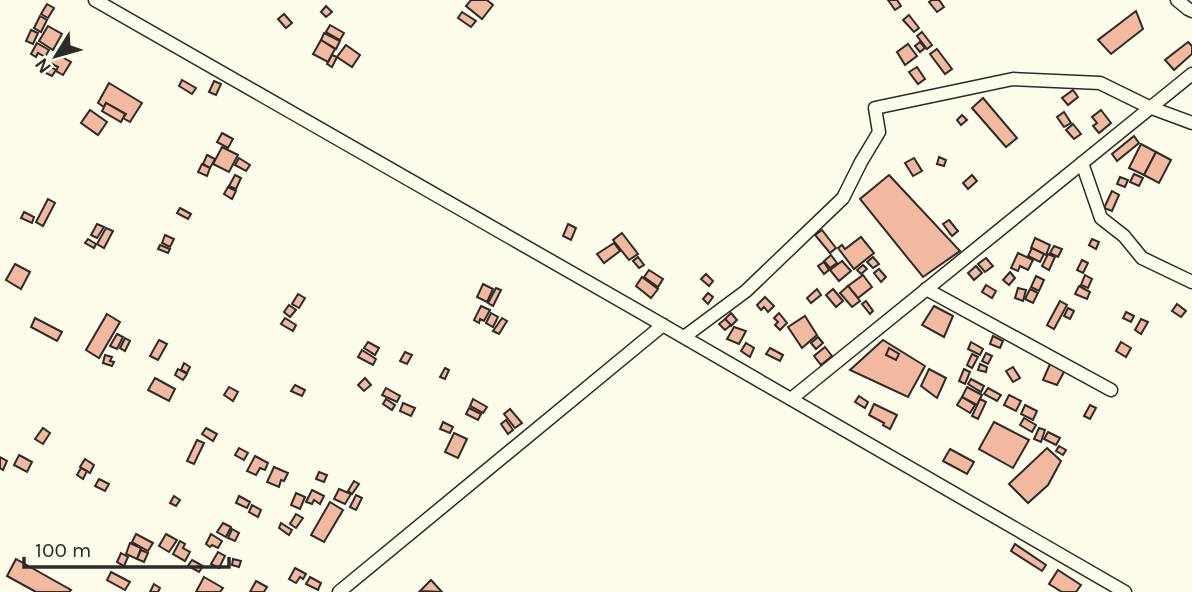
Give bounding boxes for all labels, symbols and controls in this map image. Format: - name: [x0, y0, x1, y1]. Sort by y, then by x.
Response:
- north arrow: [21, 21, 91, 91]
- text: N: [30, 54, 56, 78]
- scale bar: [24, 526, 229, 570]
- text: 100 m: [35, 538, 92, 562]

